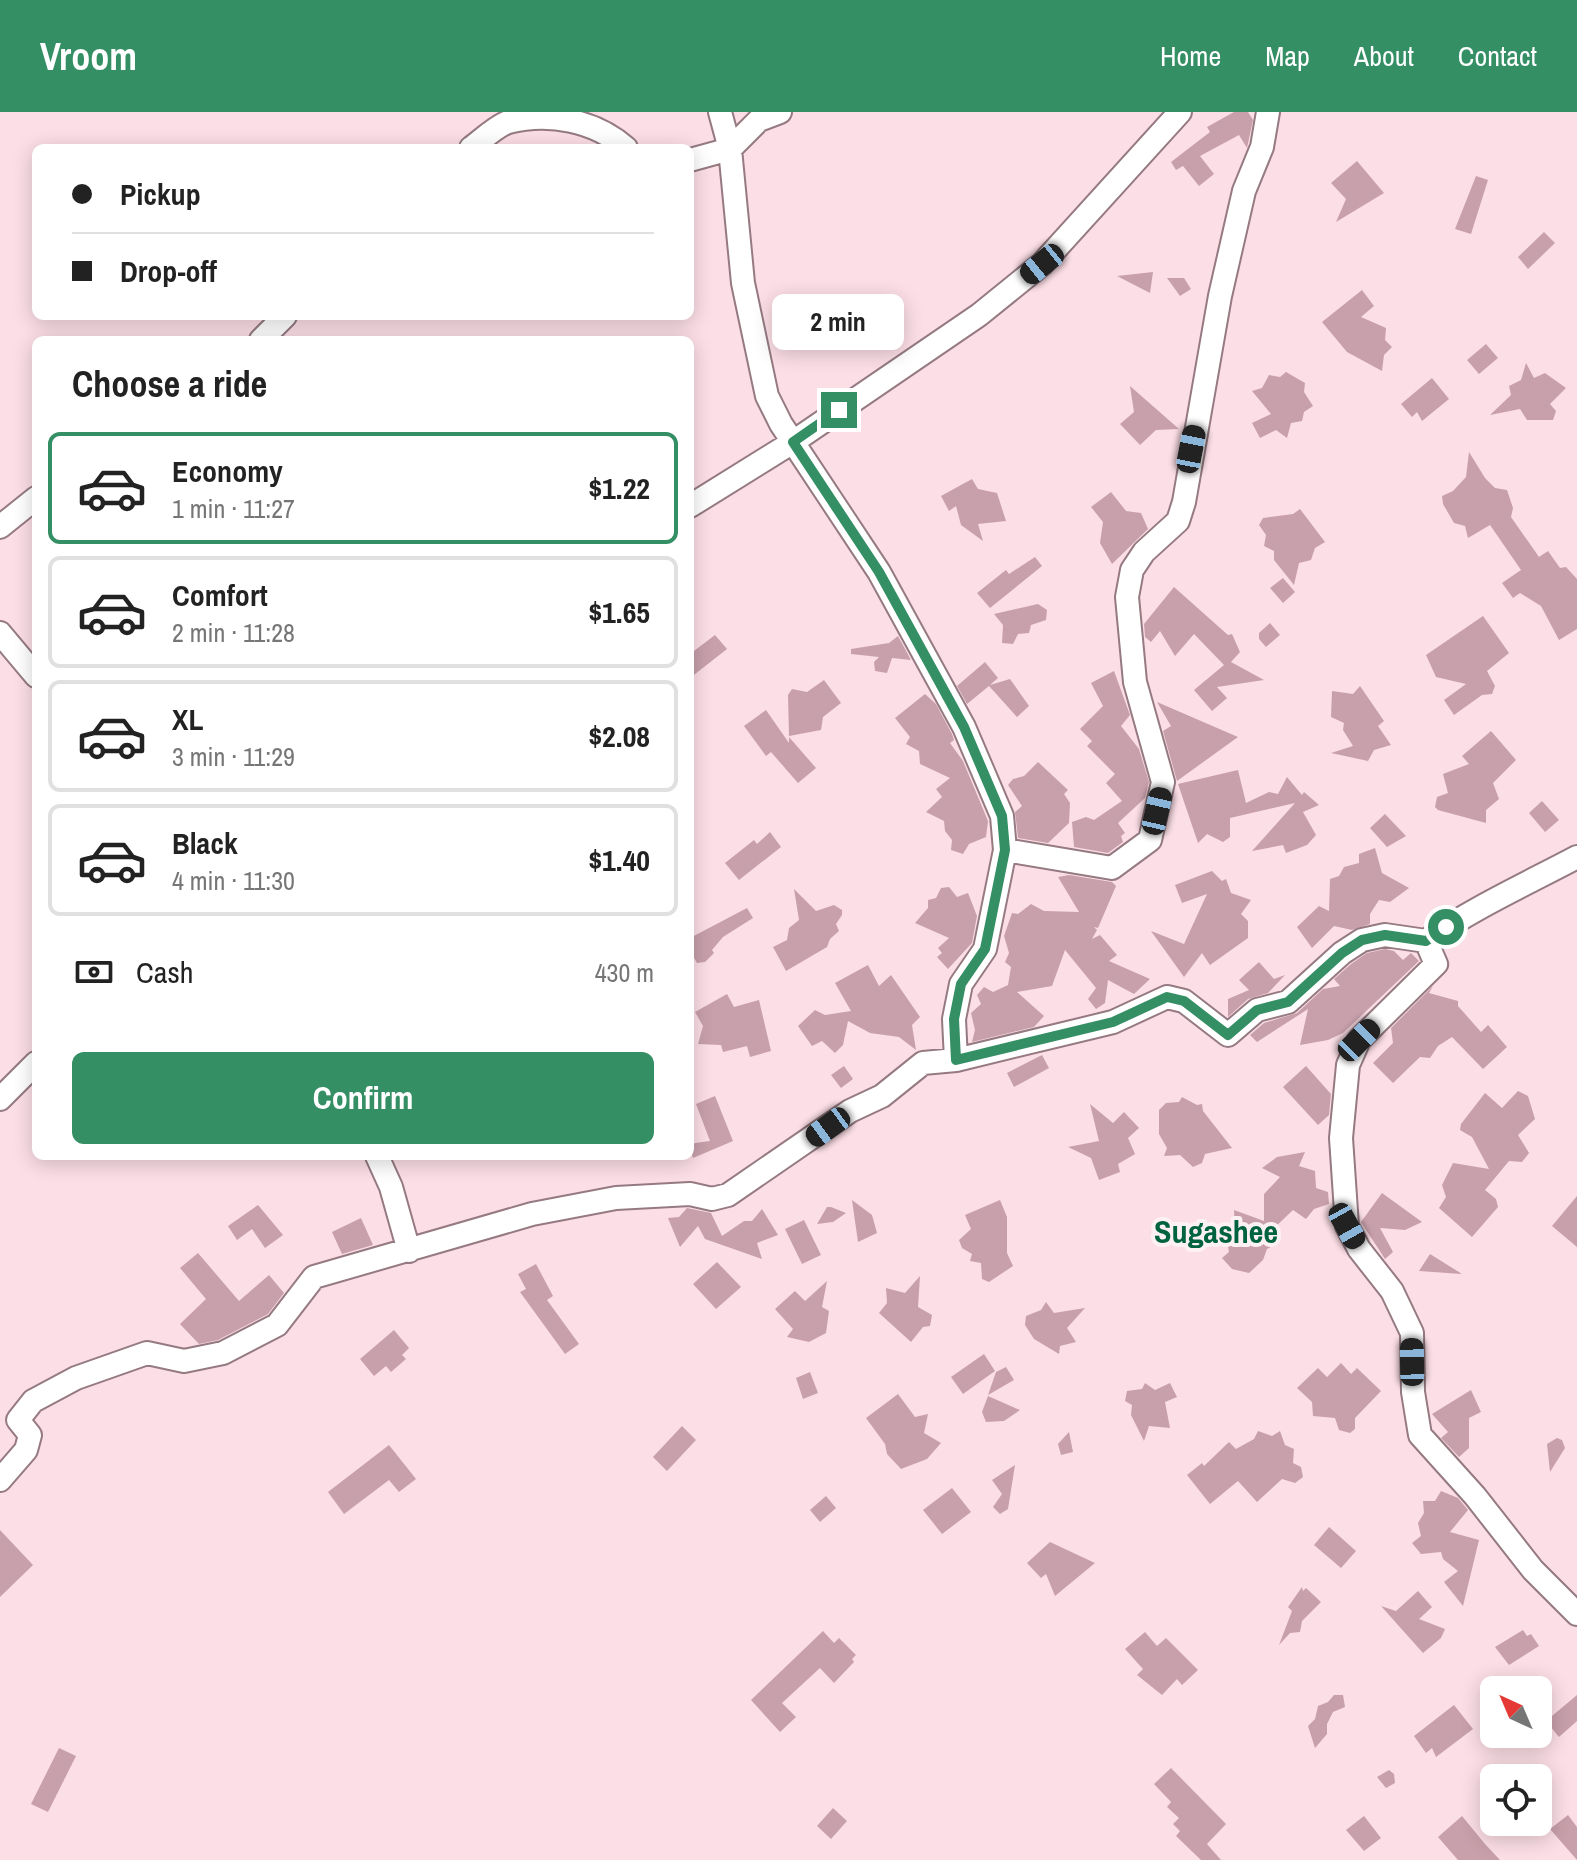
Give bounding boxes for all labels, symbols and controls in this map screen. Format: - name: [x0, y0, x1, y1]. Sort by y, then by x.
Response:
- text: Vroom: [40, 31, 137, 82]
- text: Home: [1160, 37, 1221, 75]
- text: Map: [1265, 37, 1310, 75]
- text: About: [1354, 37, 1414, 75]
- text: Contact: [1458, 37, 1537, 75]
- text: Pickup: [120, 174, 201, 214]
- car: [1016, 240, 1068, 288]
- text: Drop-off: [120, 251, 217, 291]
- callout: 2 min: [773, 294, 905, 350]
- text: 2 min: [810, 304, 866, 339]
- text: Choose a ride: [72, 360, 267, 408]
- route end: [821, 392, 857, 428]
- car: [1175, 423, 1207, 475]
- text: Economy: [172, 451, 283, 491]
- icon: car: [76, 452, 148, 524]
- text: $1.22: [588, 468, 650, 508]
- text: 1 min · 11:27: [172, 491, 295, 526]
- text: Comfort: [172, 575, 268, 615]
- icon: car: [76, 576, 148, 648]
- text: $1.65: [588, 592, 650, 632]
- text: 2 min · 11:28: [172, 615, 295, 650]
- text: XL: [172, 699, 203, 739]
- icon: car: [76, 700, 148, 772]
- text: $2.08: [588, 716, 650, 756]
- text: 3 min · 11:29: [172, 739, 295, 774]
- car: [1140, 785, 1174, 837]
- text: Black: [172, 823, 238, 863]
- icon: car: [76, 824, 148, 896]
- text: $1.40: [588, 840, 650, 880]
- text: 4 min · 11:30: [172, 863, 295, 898]
- route start: [1428, 909, 1464, 945]
- icon: cash: [72, 950, 116, 994]
- text: Cash: [136, 952, 193, 992]
- text: 430 m: [595, 955, 654, 990]
- car: [1334, 1015, 1384, 1065]
- button: Confirm: [72, 1052, 654, 1144]
- car: [802, 1103, 854, 1151]
- car: [1325, 1199, 1369, 1253]
- district label: Sugashee: [1154, 1210, 1278, 1253]
- car: [1400, 1338, 1424, 1386]
- north arrow: [1480, 1676, 1552, 1748]
- map controls: [1480, 1676, 1552, 1836]
- button: locate: [1480, 1764, 1552, 1836]

